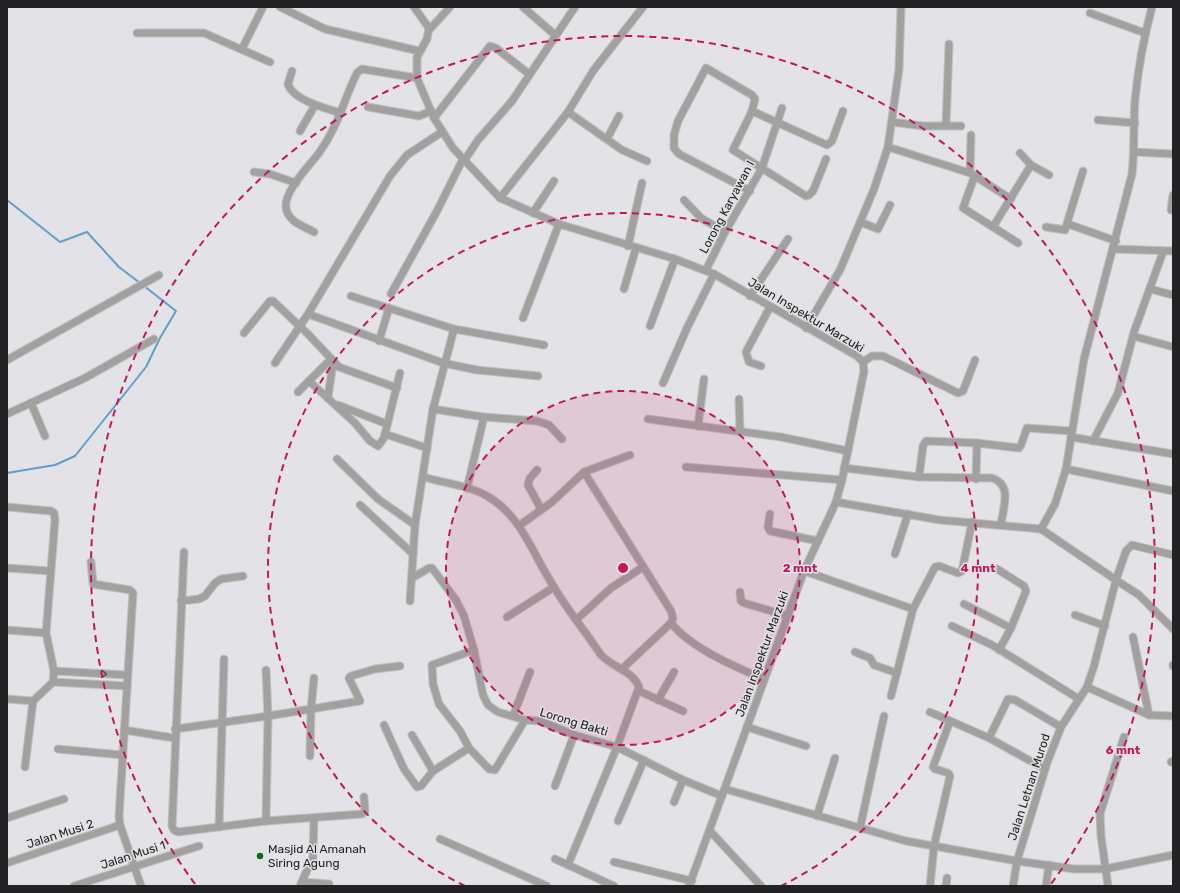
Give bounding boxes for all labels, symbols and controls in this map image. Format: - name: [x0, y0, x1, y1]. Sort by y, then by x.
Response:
- street label: Lorong Karyawan I: [697, 158, 757, 256]
- street label: Jalan Inspektur Marzuki: [745, 275, 867, 355]
- centre of rings: [616, 561, 630, 575]
- text: 2 mnt: [783, 561, 818, 575]
- text: 4 mnt: [961, 561, 996, 575]
- street label: Jalan Inspektur Marzuki: [733, 589, 791, 719]
- one-way arrow: [101, 669, 107, 678]
- street label: Lorong Bakti: [538, 705, 610, 739]
- street label: Jalan Letnan Murod: [1005, 732, 1053, 842]
- text: 6 mnt: [1106, 743, 1141, 757]
- street label: Jalan Musi 2: [25, 817, 95, 851]
- street label: Jalan Musi 1: [99, 838, 167, 872]
- place label: Masjid Al Amanah Siring Agung: [268, 842, 366, 870]
- marker: Masjid Al Amanah Siring Agung: [255, 851, 265, 861]

